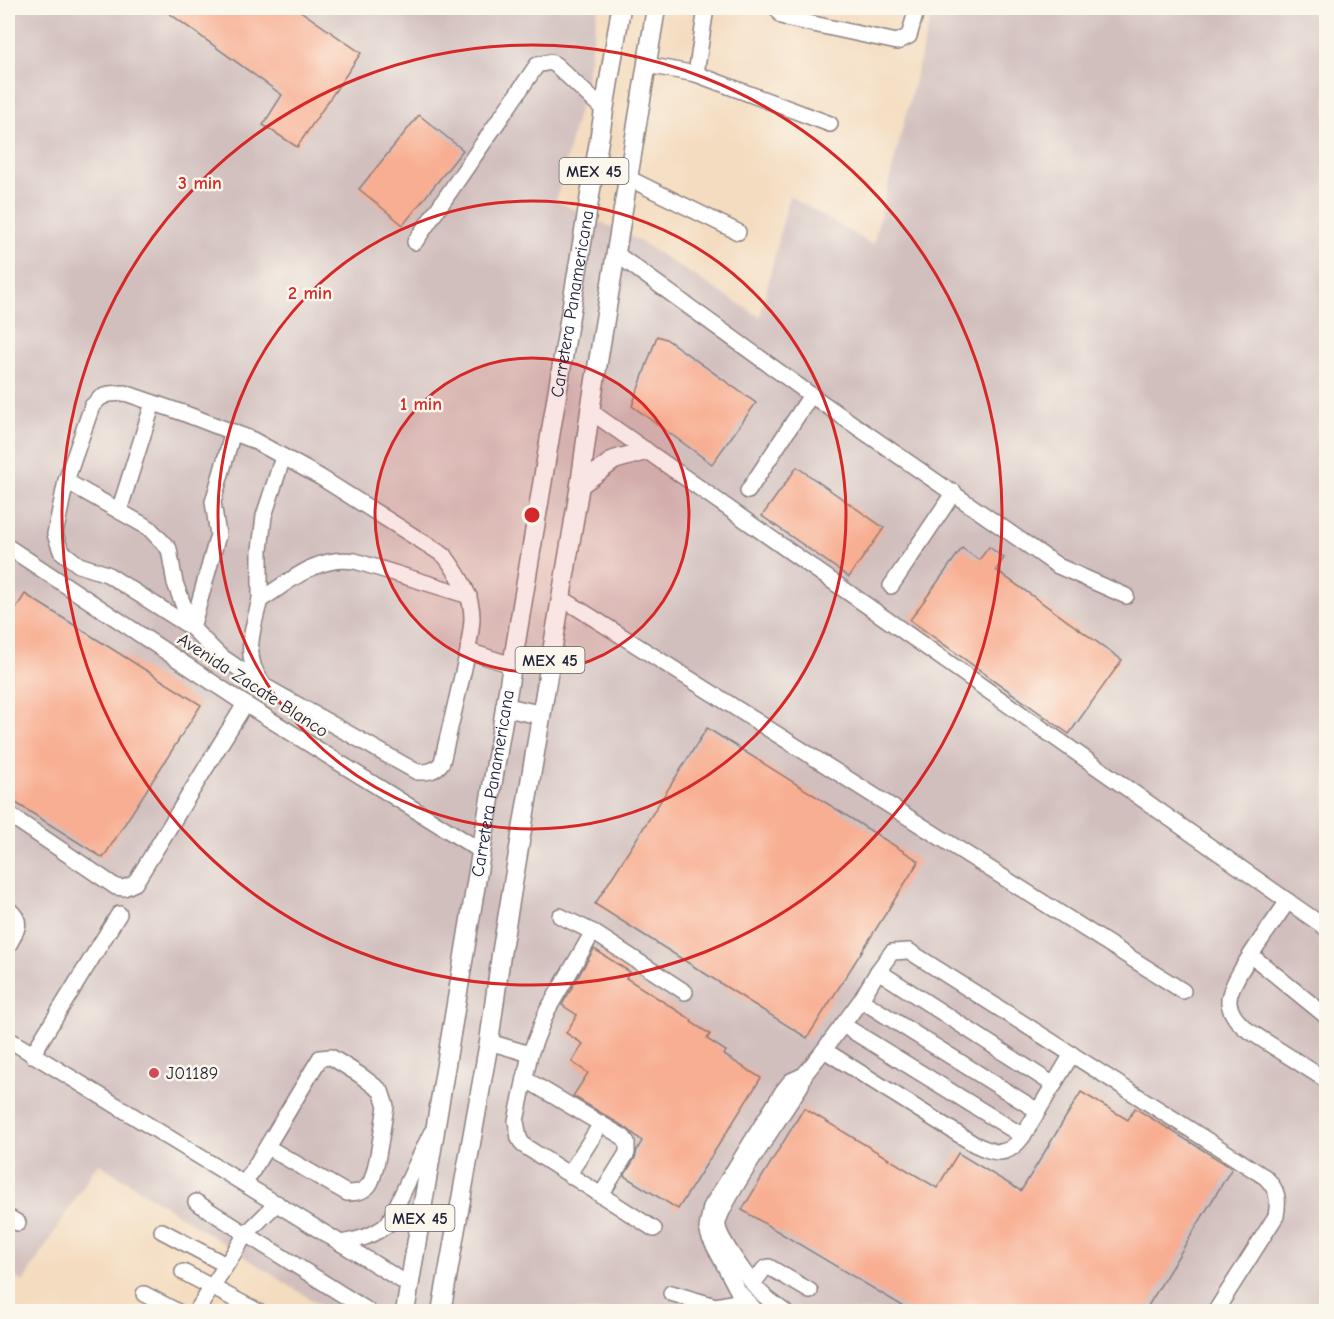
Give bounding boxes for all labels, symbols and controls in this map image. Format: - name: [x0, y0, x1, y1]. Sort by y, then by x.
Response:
- road number: MEX 45: [560, 158, 628, 184]
- text: 3 min: [178, 173, 222, 194]
- street label: Carretera Panamericana: [547, 209, 598, 399]
- text: 2 min: [288, 283, 332, 304]
- text: 1 min: [400, 394, 442, 415]
- centre of rings: [522, 505, 542, 525]
- street label: Avenida Zacate Blanco: [173, 629, 332, 742]
- road number: MEX 45: [516, 647, 584, 673]
- street label: Carretera Panamericana: [467, 688, 519, 878]
- place label: J01189: [166, 1063, 218, 1084]
- marker: J01189: [147, 1066, 161, 1080]
- road number: MEX 45: [386, 1205, 454, 1231]

